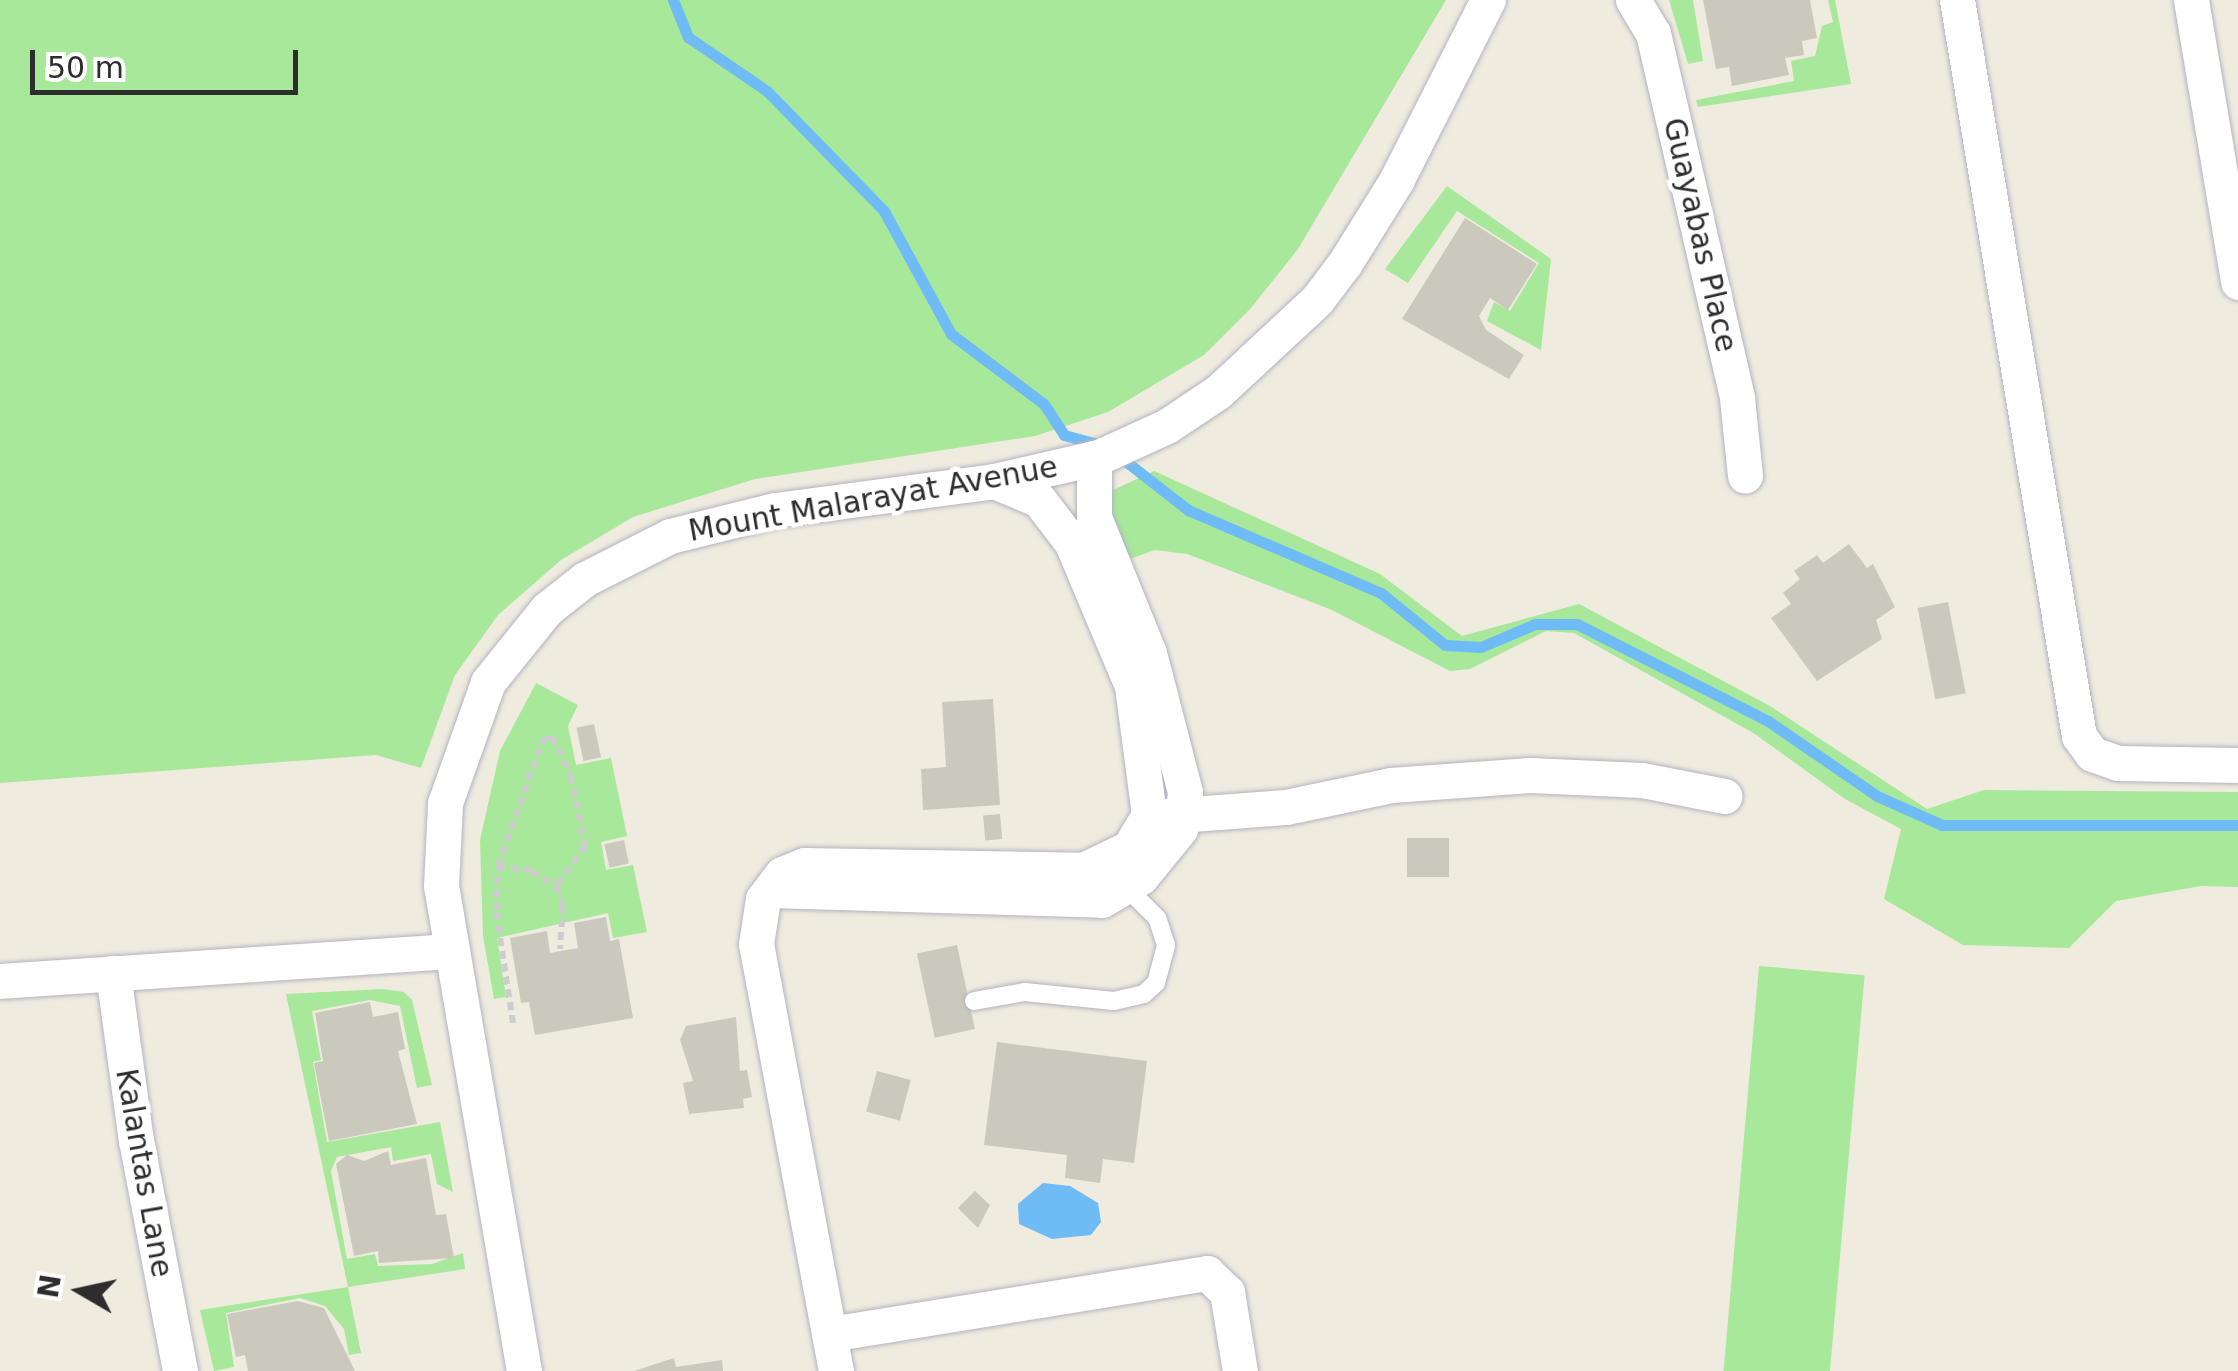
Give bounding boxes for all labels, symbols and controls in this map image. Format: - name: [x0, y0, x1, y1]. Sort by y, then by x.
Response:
- scale bar: [35, 30, 302, 92]
- text: 50 m: [47, 50, 124, 85]
- street label: Guayabas Place: [1656, 114, 1744, 356]
- street label: Mount Malarayat Avenue: [686, 449, 1060, 549]
- street label: Kalantas Lane: [108, 1066, 180, 1280]
- north arrow: [30, 1241, 130, 1341]
- text: N: [32, 1272, 68, 1300]

